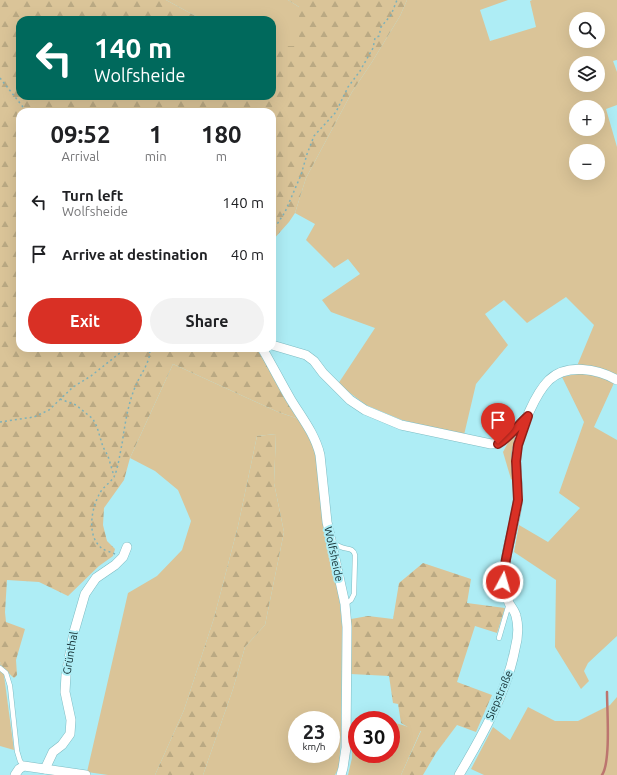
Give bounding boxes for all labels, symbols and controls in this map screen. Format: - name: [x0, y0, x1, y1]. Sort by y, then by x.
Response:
- map controls: [569, 12, 605, 180]
- button: search: [569, 12, 605, 48]
- icon: left: [28, 32, 80, 84]
- text: 140 m: [94, 32, 172, 63]
- button: layers: [569, 56, 605, 92]
- text: Wolfsheide: [94, 65, 185, 85]
- button: +: [569, 100, 605, 136]
- text: 09:52: [50, 121, 110, 148]
- text: 1: [149, 121, 162, 148]
- text: 180: [201, 121, 242, 148]
- button: −: [569, 144, 605, 180]
- text: Arrival: [61, 149, 99, 163]
- text: min: [145, 149, 167, 163]
- text: m: [216, 149, 227, 163]
- text: Turn left: [62, 187, 123, 204]
- icon: left: [28, 191, 50, 213]
- text: 140 m: [222, 194, 264, 211]
- text: Wolfsheide: [62, 204, 128, 218]
- icon: arrive: [28, 243, 50, 265]
- text: Arrive at destination: [62, 246, 208, 263]
- text: 40 m: [231, 246, 264, 263]
- button: Exit: [28, 298, 142, 344]
- button: Share: [150, 298, 264, 344]
- pin: [481, 403, 515, 444]
- icon: arrive: [487, 409, 509, 431]
- street label: Wolfsheide: [322, 525, 346, 583]
- position arrow: [482, 561, 524, 603]
- street label: Grünthal: [60, 631, 80, 675]
- street label: Siepstraße: [483, 668, 515, 722]
- speed limit sign: 30: [348, 711, 400, 763]
- text: 23: [303, 720, 325, 743]
- text: km/h: [302, 741, 326, 752]

